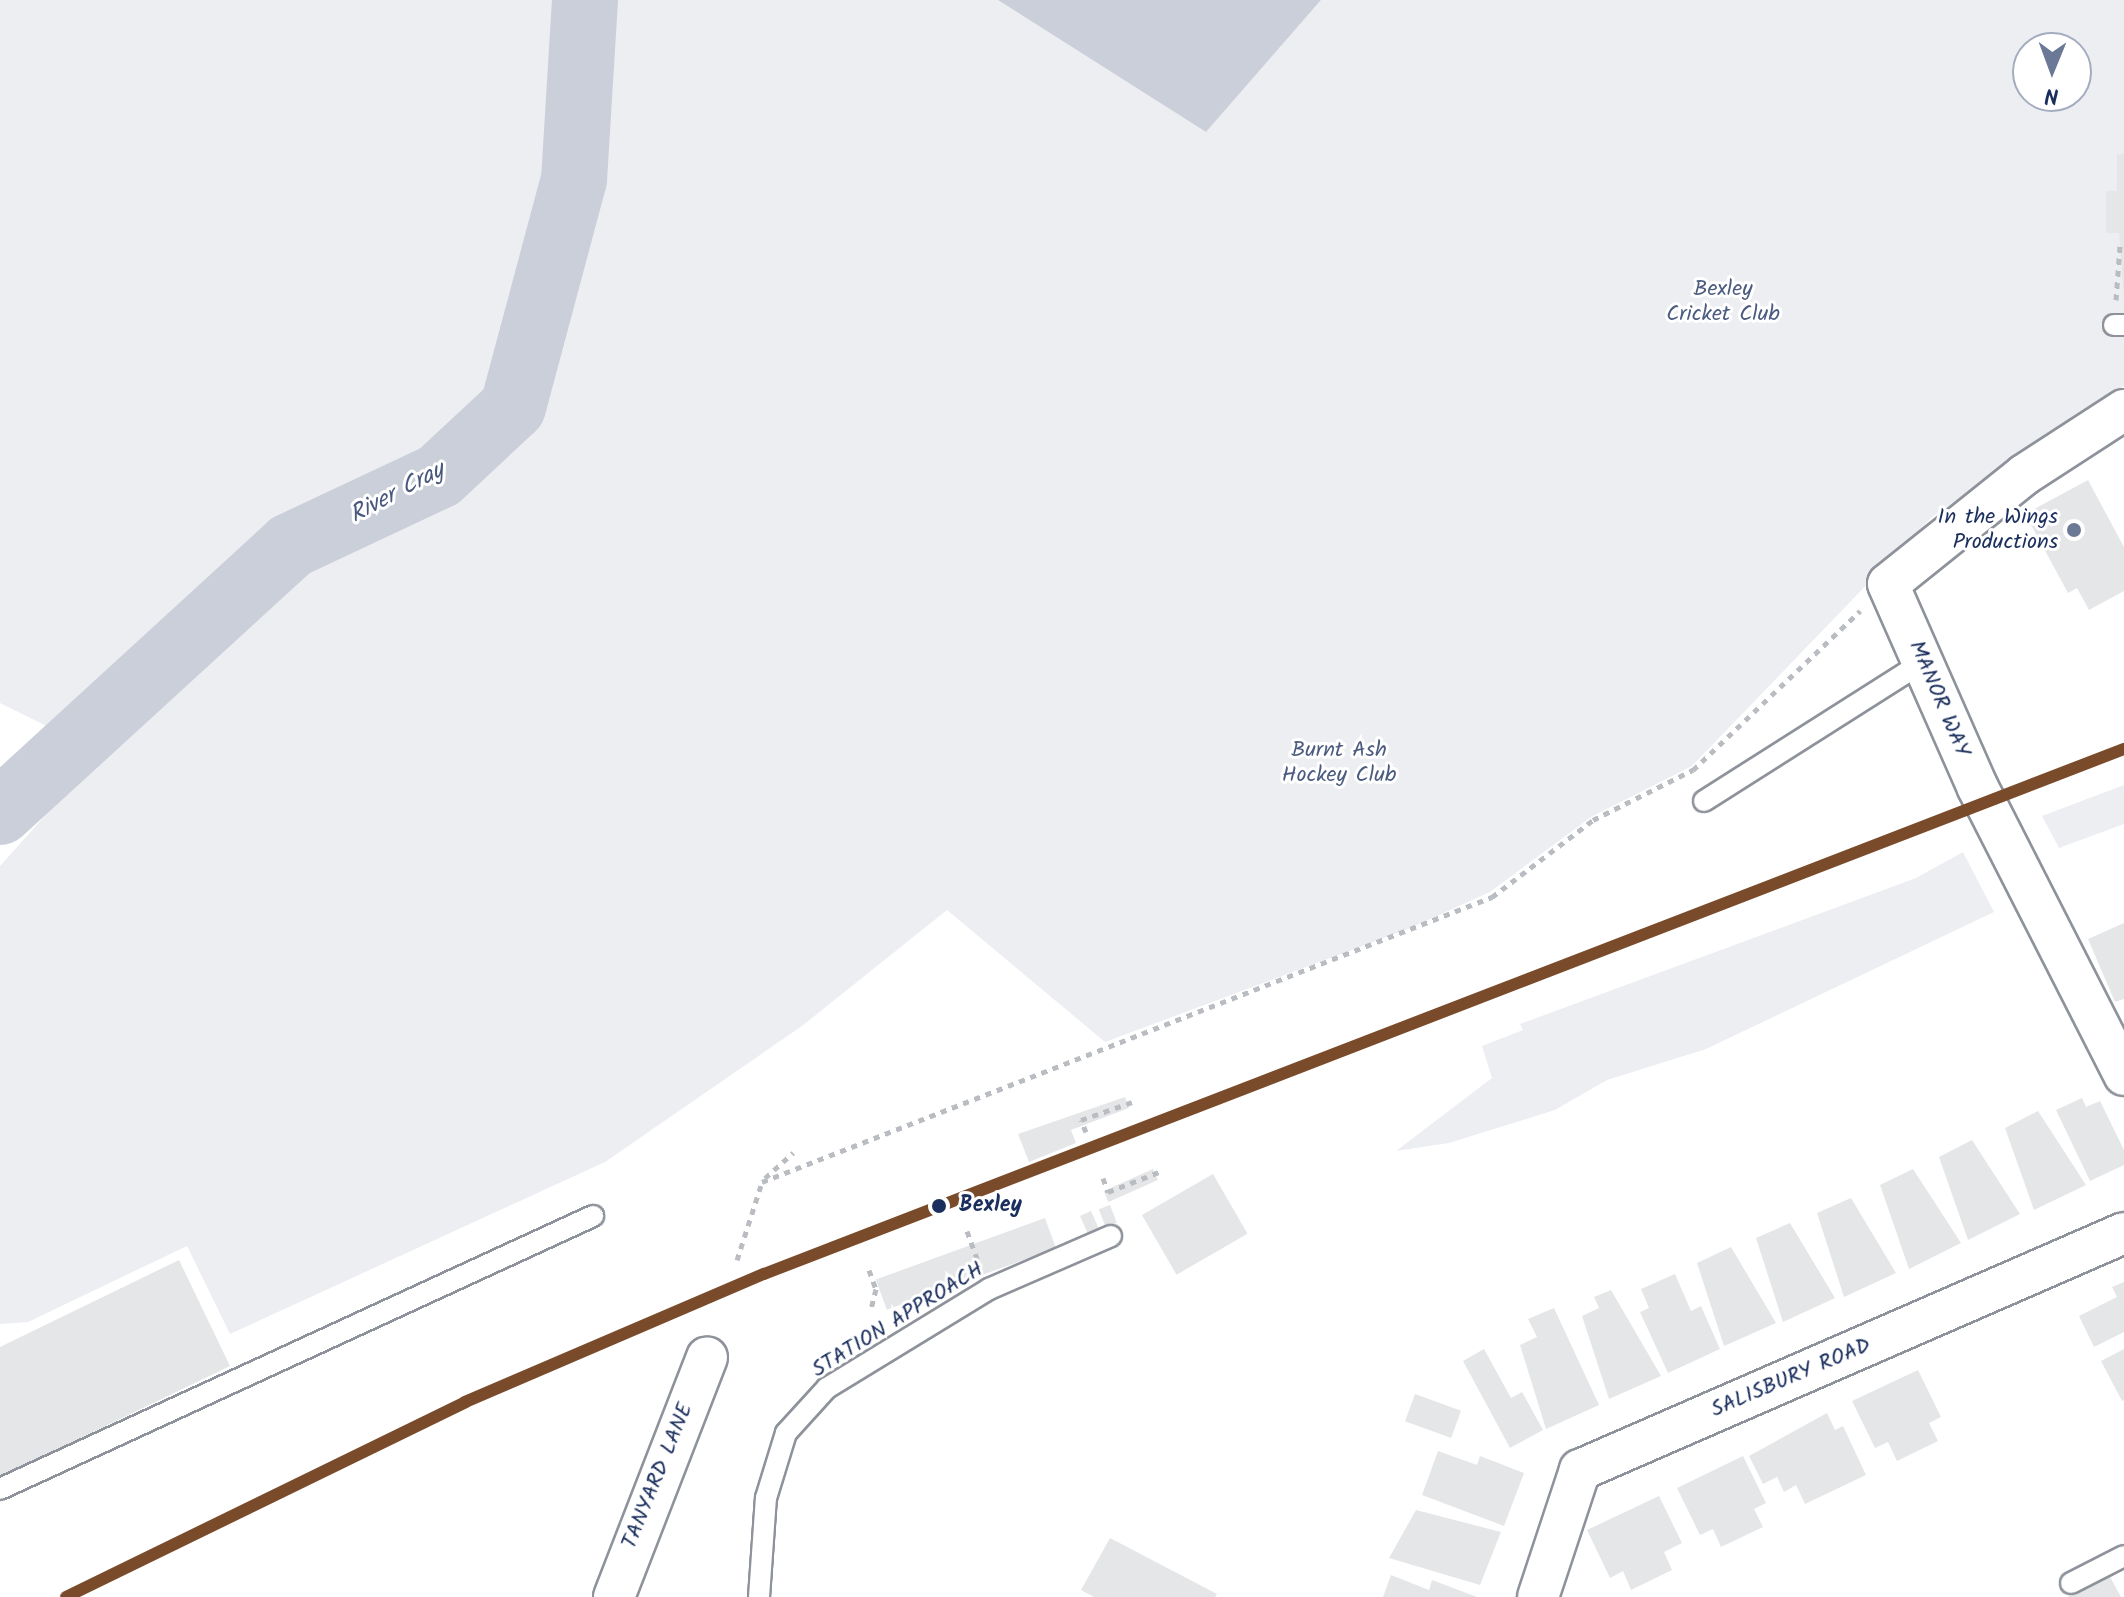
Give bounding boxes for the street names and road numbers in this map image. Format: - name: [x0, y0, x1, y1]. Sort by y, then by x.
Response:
- street label: MANOR WAY: [1903, 637, 1975, 761]
- street label: STATION APPROACH: [807, 1256, 989, 1384]
- street label: SALISBURY ROAD: [1707, 1332, 1875, 1424]
- street label: TANYARD LANE: [617, 1399, 699, 1553]

